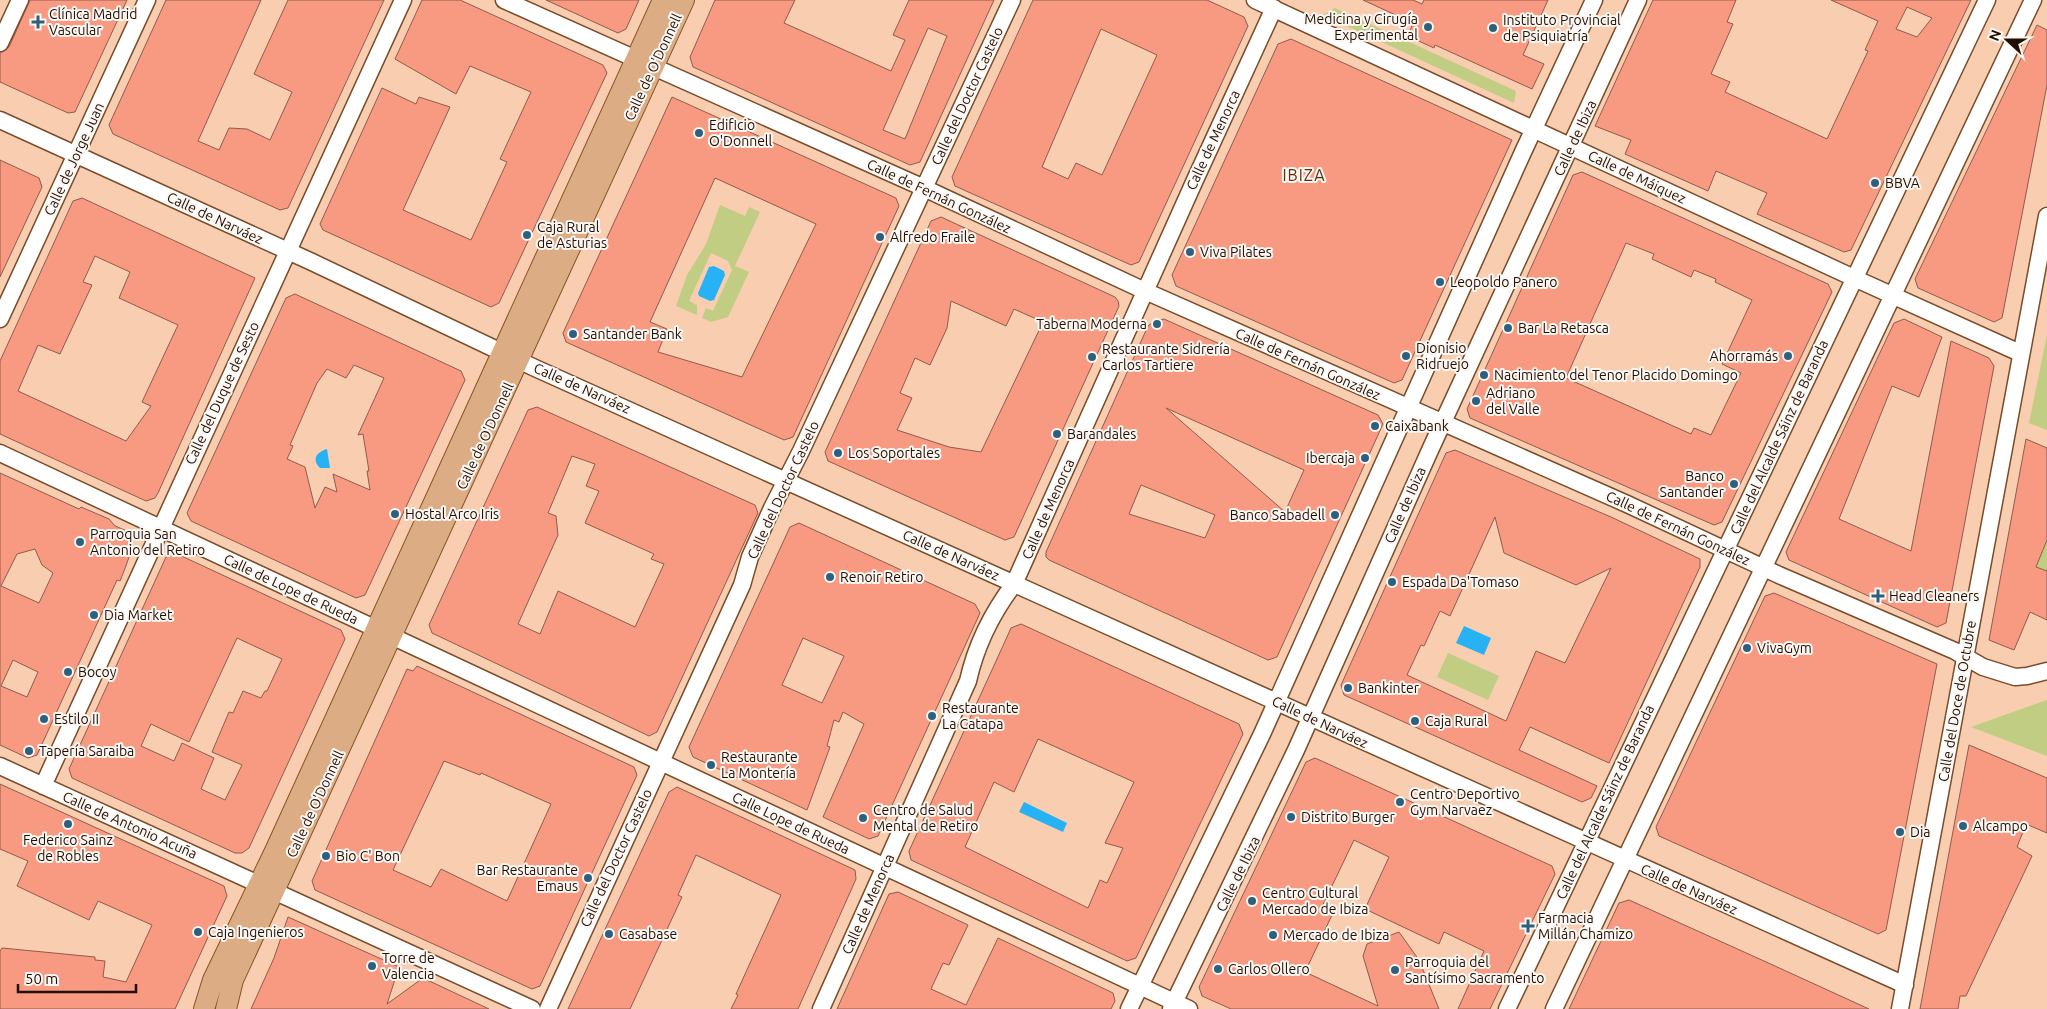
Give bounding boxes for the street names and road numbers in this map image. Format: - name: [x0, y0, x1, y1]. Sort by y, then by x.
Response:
- street label: Calle de O'Donnell: [621, 11, 685, 123]
- street label: Calle del Doctor Castelo: [928, 24, 1006, 168]
- street label: Calle de Menorca: [1183, 88, 1243, 192]
- street label: Calle de Ibiza: [1550, 97, 1600, 179]
- street label: Calle de Jorge Juan: [41, 100, 107, 218]
- street label: Calle de Máiquez: [1585, 147, 1689, 207]
- street label: Calle de Fernán González: [865, 156, 1013, 236]
- street label: Calle de Narváez: [164, 189, 266, 247]
- street label: Calle del Duque de Sesto: [182, 319, 262, 467]
- street label: Calle de Fernán González: [1233, 325, 1383, 403]
- street label: Calle del Alcalde Sáinz de Baranda: [1727, 337, 1831, 537]
- street label: Calle de Narváez: [531, 360, 633, 416]
- street label: Calle de O'Donnell: [453, 380, 517, 492]
- street label: Calle del Doctor Castelo: [744, 418, 822, 562]
- street label: Calle de Menorca: [1019, 456, 1077, 562]
- street label: Calle de Ibiza: [1381, 464, 1429, 546]
- street label: Calle de Fernán González: [1604, 488, 1752, 568]
- street label: Calle de Narváez: [900, 527, 1002, 583]
- street label: Calle de Lope de Rueda: [221, 551, 361, 627]
- street label: Calle del Doce de Octubre: [1935, 619, 1979, 783]
- street label: Calle de Narváez: [1269, 693, 1371, 751]
- street label: Calle del Alcalde Sáinz de Baranda: [1553, 702, 1657, 902]
- street label: Calle de O'Donnell: [283, 748, 347, 860]
- street label: Calle del Doctor Castelo: [577, 786, 655, 930]
- street label: Calle de Antonio Acuña: [60, 788, 200, 862]
- street label: Calle Lope de Rueda: [730, 789, 852, 857]
- street label: Calle de Ibiza: [1213, 834, 1263, 914]
- street label: Calle de Menorca: [839, 851, 897, 957]
- street label: Calle de Narváez: [1638, 861, 1740, 917]

